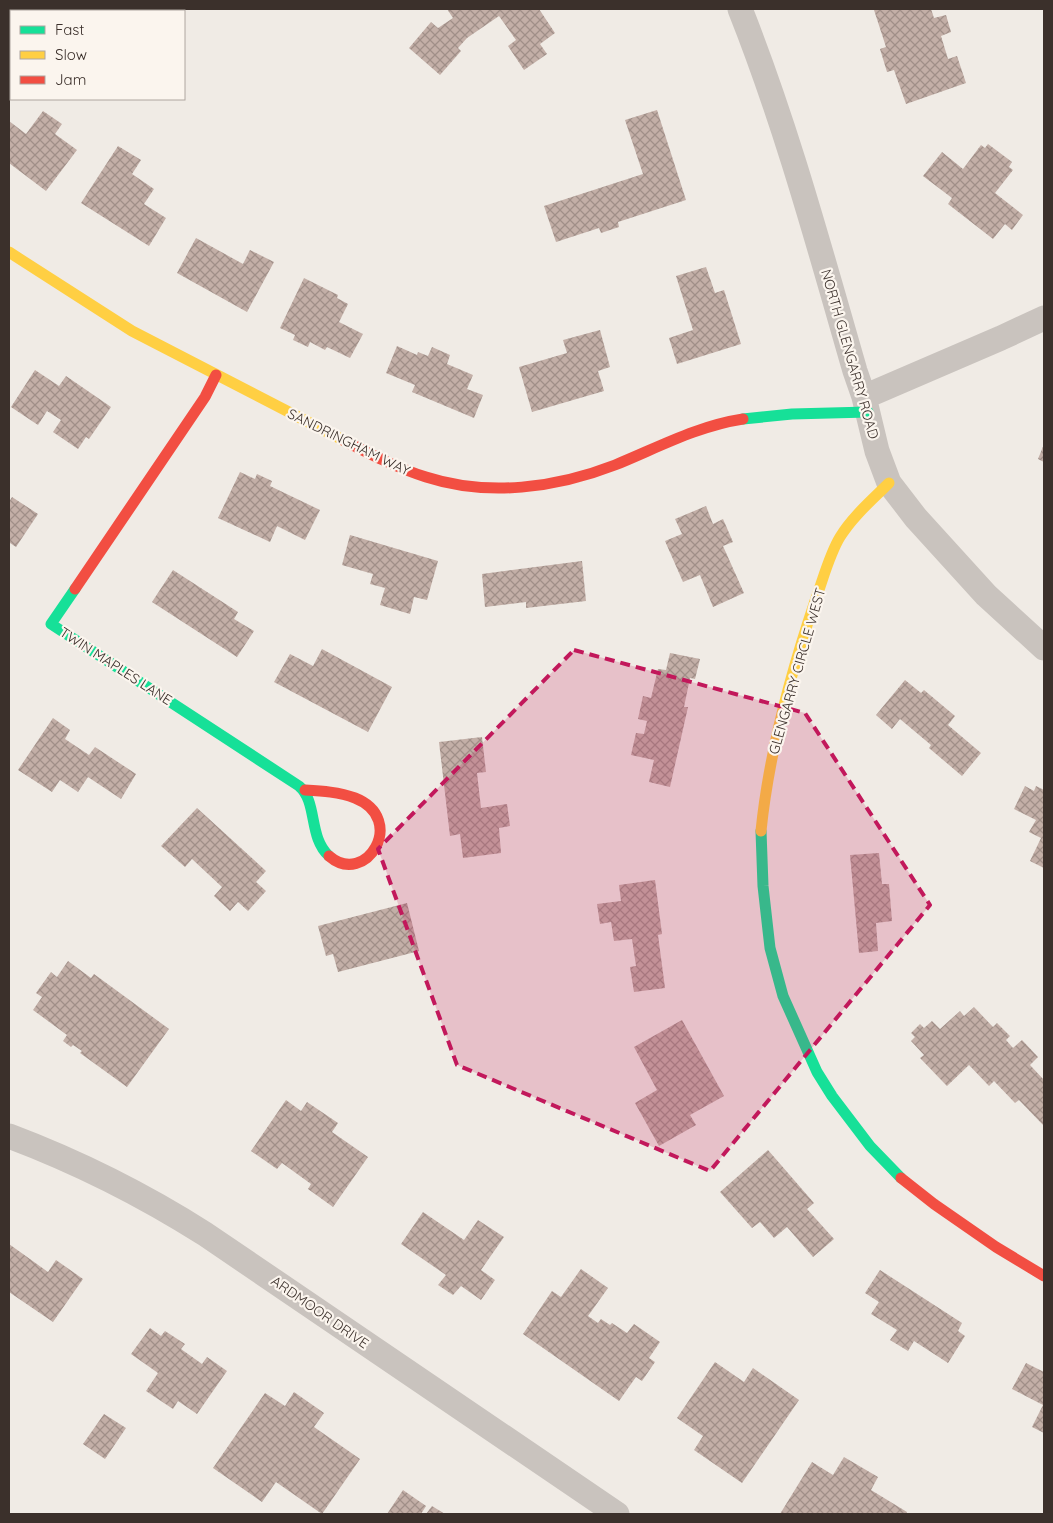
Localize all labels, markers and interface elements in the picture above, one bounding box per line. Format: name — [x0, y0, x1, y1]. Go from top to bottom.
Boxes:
legend — [10, 10, 185, 100]
text: Fast — [55, 20, 84, 39]
text: Slow — [55, 45, 87, 64]
text: Jam — [55, 70, 86, 89]
street label: NORTH GLENGARRY ROAD — [817, 267, 883, 441]
street label: SANDRINGHAM WAY — [285, 405, 413, 480]
street label: GLENGARRY CIRCLE WEST — [765, 586, 829, 756]
street label: TWIN MAPLES LANE — [56, 623, 176, 709]
street label: ARDMOOR DRIVE — [268, 1272, 372, 1352]

